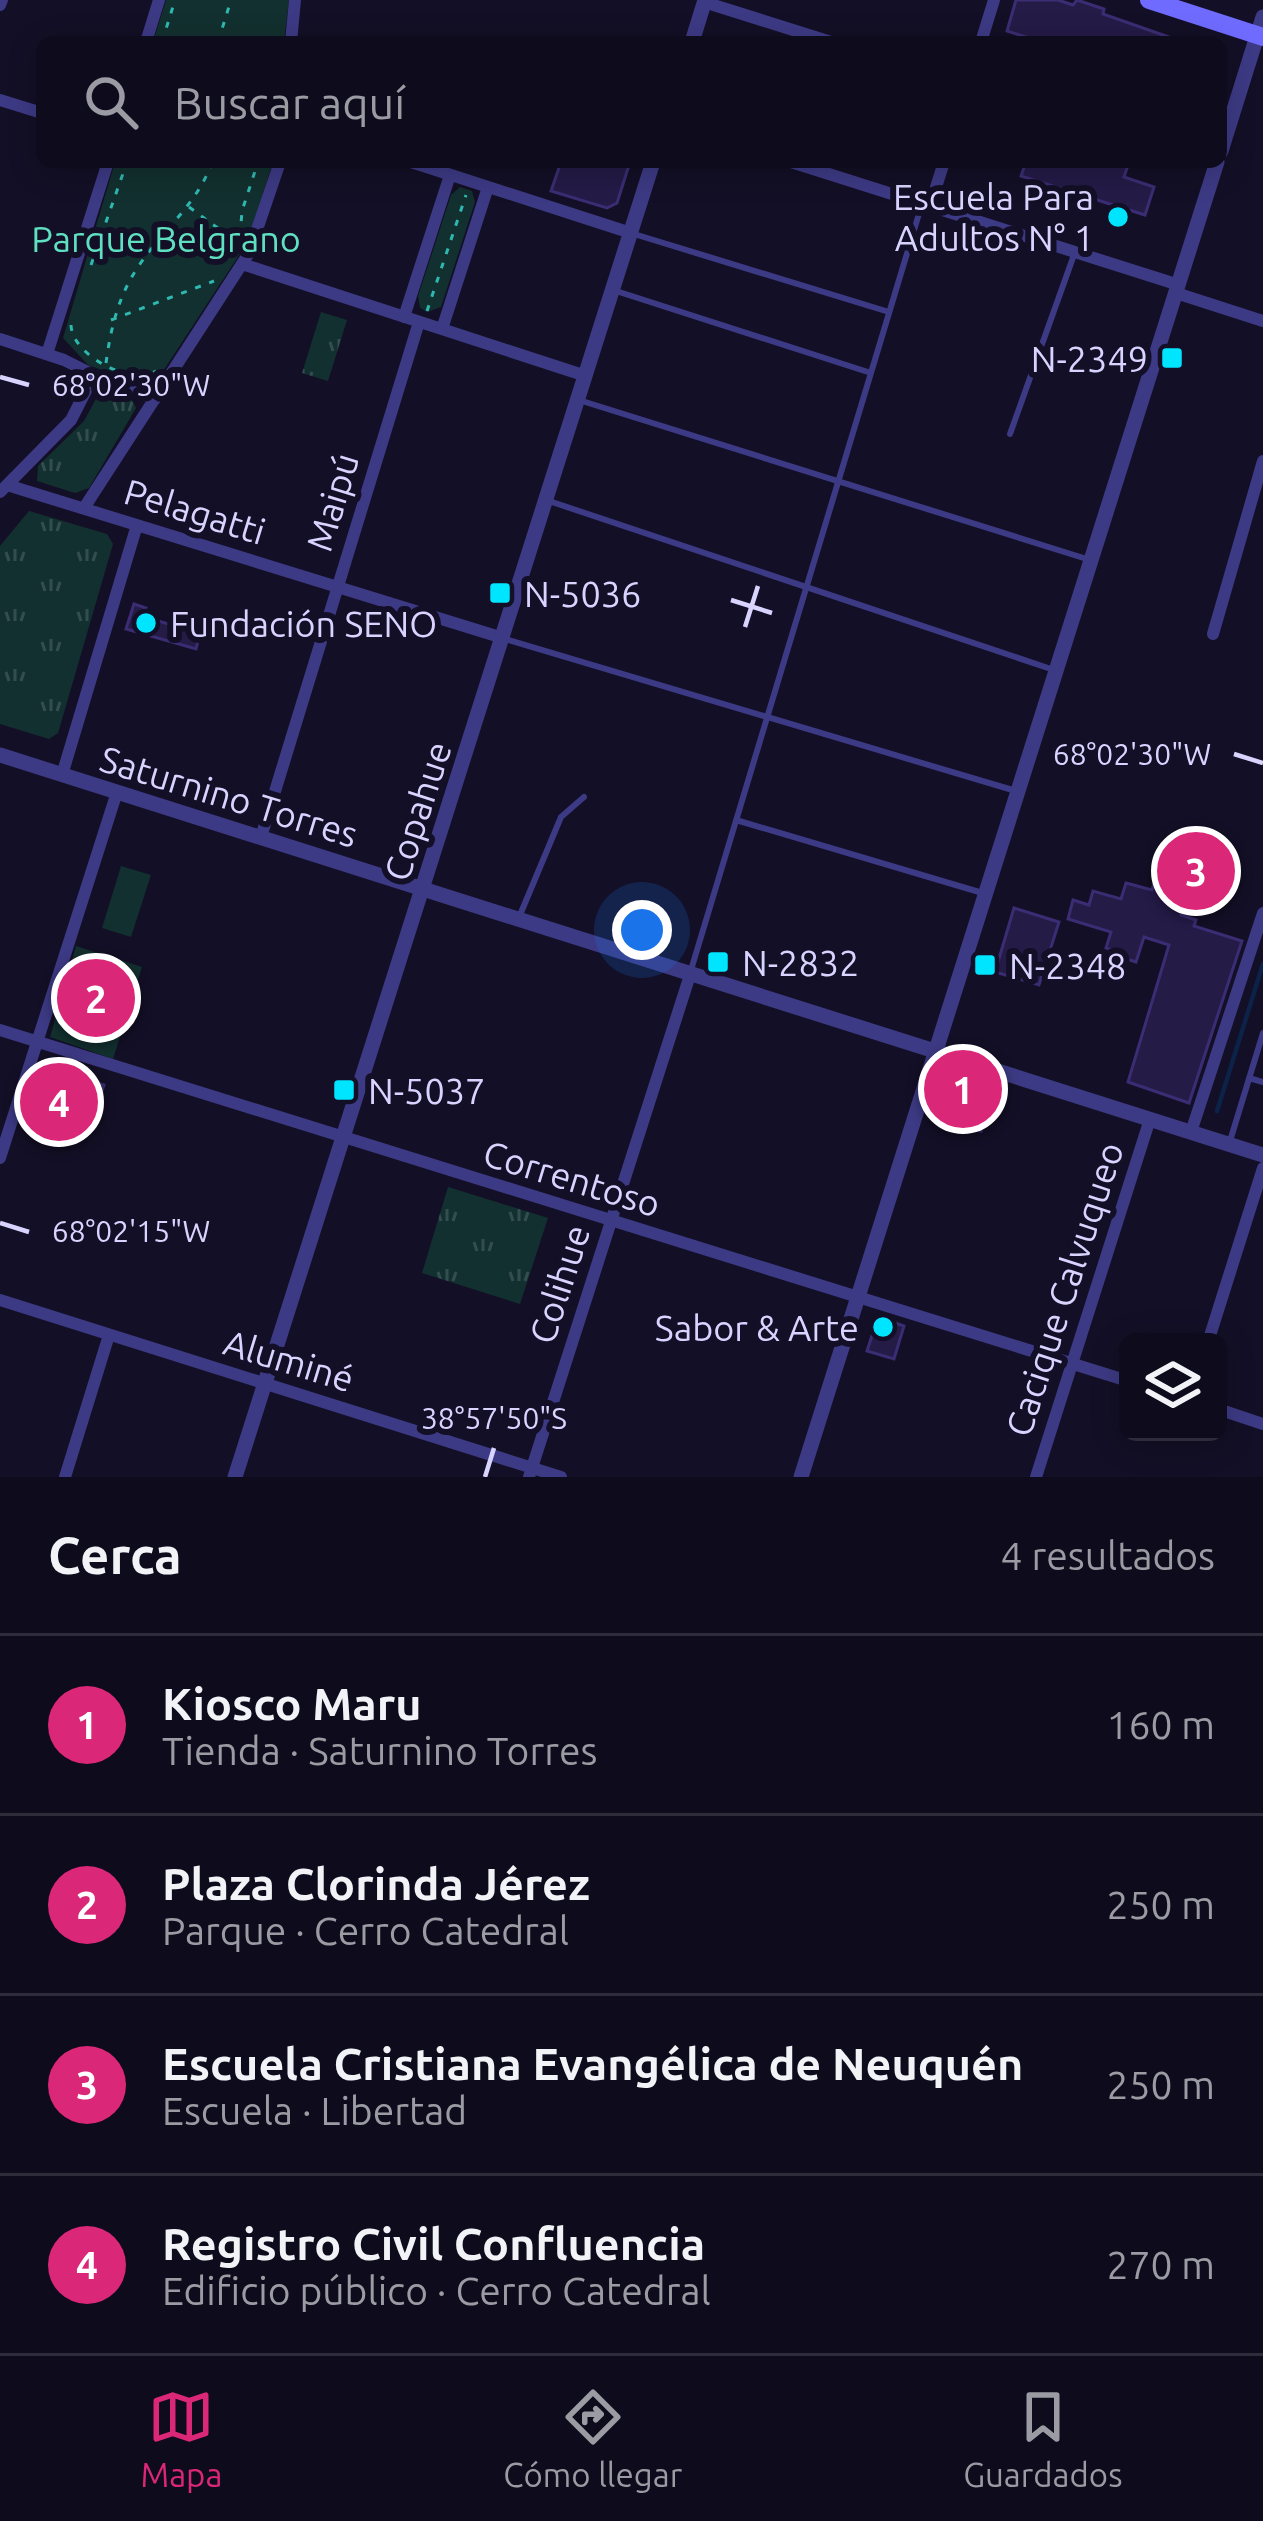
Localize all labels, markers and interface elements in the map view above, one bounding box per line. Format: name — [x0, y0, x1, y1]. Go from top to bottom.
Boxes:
search box — [36, 36, 1227, 168]
icon: search — [78, 69, 144, 135]
text: Buscar aquí — [174, 77, 405, 128]
place label: Escuela Para Adultos N° 1 — [893, 176, 1094, 258]
marker: Escuela Para Adultos N° 1 — [1105, 204, 1131, 230]
park label: Parque Belgrano — [31, 218, 301, 259]
place label: N-2349 — [1031, 338, 1148, 379]
marker: N-2349 — [1159, 345, 1185, 371]
text: 68°02'30"W — [52, 368, 210, 402]
street label: Maipú — [298, 448, 366, 556]
street label: Pelagatti — [120, 470, 270, 552]
place label: N-5036 — [524, 573, 641, 614]
marker: N-5036 — [487, 580, 513, 606]
place label: Fundación SENO — [170, 603, 437, 644]
marker: Fundación SENO — [133, 610, 159, 636]
street label: Copahue — [375, 736, 459, 886]
street label: Saturnino Torres — [95, 737, 363, 855]
text: 68°02'30"W — [1053, 737, 1211, 771]
pin: 3 — [1157, 826, 1235, 916]
your location — [612, 900, 672, 960]
place label: N-2832 — [742, 942, 859, 983]
place label: N-2348 — [1009, 945, 1126, 986]
marker: N-2832 — [705, 949, 731, 975]
marker: N-2348 — [972, 952, 998, 978]
pin: 2 — [57, 953, 135, 1043]
pin: 1 — [924, 1044, 1002, 1134]
pin: 4 — [20, 1057, 98, 1147]
place label: N-5037 — [368, 1070, 485, 1111]
marker: N-5037 — [331, 1077, 357, 1103]
street label: Correntoso — [479, 1132, 665, 1224]
street label: Cacique Calvuqueo — [997, 1137, 1131, 1441]
text: 68°02'15"W — [52, 1214, 210, 1248]
street label: Colihue — [521, 1220, 597, 1348]
place label: Sabor & Arte — [655, 1307, 859, 1348]
marker: Sabor & Arte — [870, 1314, 896, 1340]
street label: Aluminé — [219, 1321, 359, 1399]
map controls — [1119, 1333, 1227, 1441]
button: layers — [1119, 1333, 1227, 1441]
text: 38°57'50"S — [421, 1401, 567, 1435]
text: Cerca — [48, 1526, 182, 1584]
text: 4 resultados — [1001, 1534, 1215, 1577]
text: Kiosco Maru — [162, 1678, 422, 1729]
text: 1 — [76, 1703, 98, 1746]
text: 160 m — [1106, 1703, 1215, 1746]
text: Tienda · Saturnino Torres — [162, 1729, 597, 1772]
text: Plaza Clorinda Jérez — [162, 1858, 590, 1909]
text: 2 — [76, 1883, 98, 1926]
text: 250 m — [1106, 1883, 1215, 1926]
text: Parque · Cerro Catedral — [162, 1909, 569, 1952]
text: Escuela Cristiana Evangélica de Neuquén — [162, 2038, 1023, 2089]
text: 3 — [76, 2063, 98, 2106]
text: 250 m — [1106, 2063, 1215, 2106]
text: Escuela · Libertad — [162, 2089, 467, 2132]
text: Registro Civil Confluencia — [162, 2218, 705, 2269]
text: 4 — [76, 2243, 98, 2286]
text: 270 m — [1106, 2243, 1215, 2286]
text: Edificio público · Cerro Catedral — [162, 2269, 711, 2312]
tab: Mapa — [140, 2384, 222, 2493]
tab: Cómo llegar — [503, 2384, 682, 2493]
tab: Guardados — [963, 2384, 1122, 2493]

